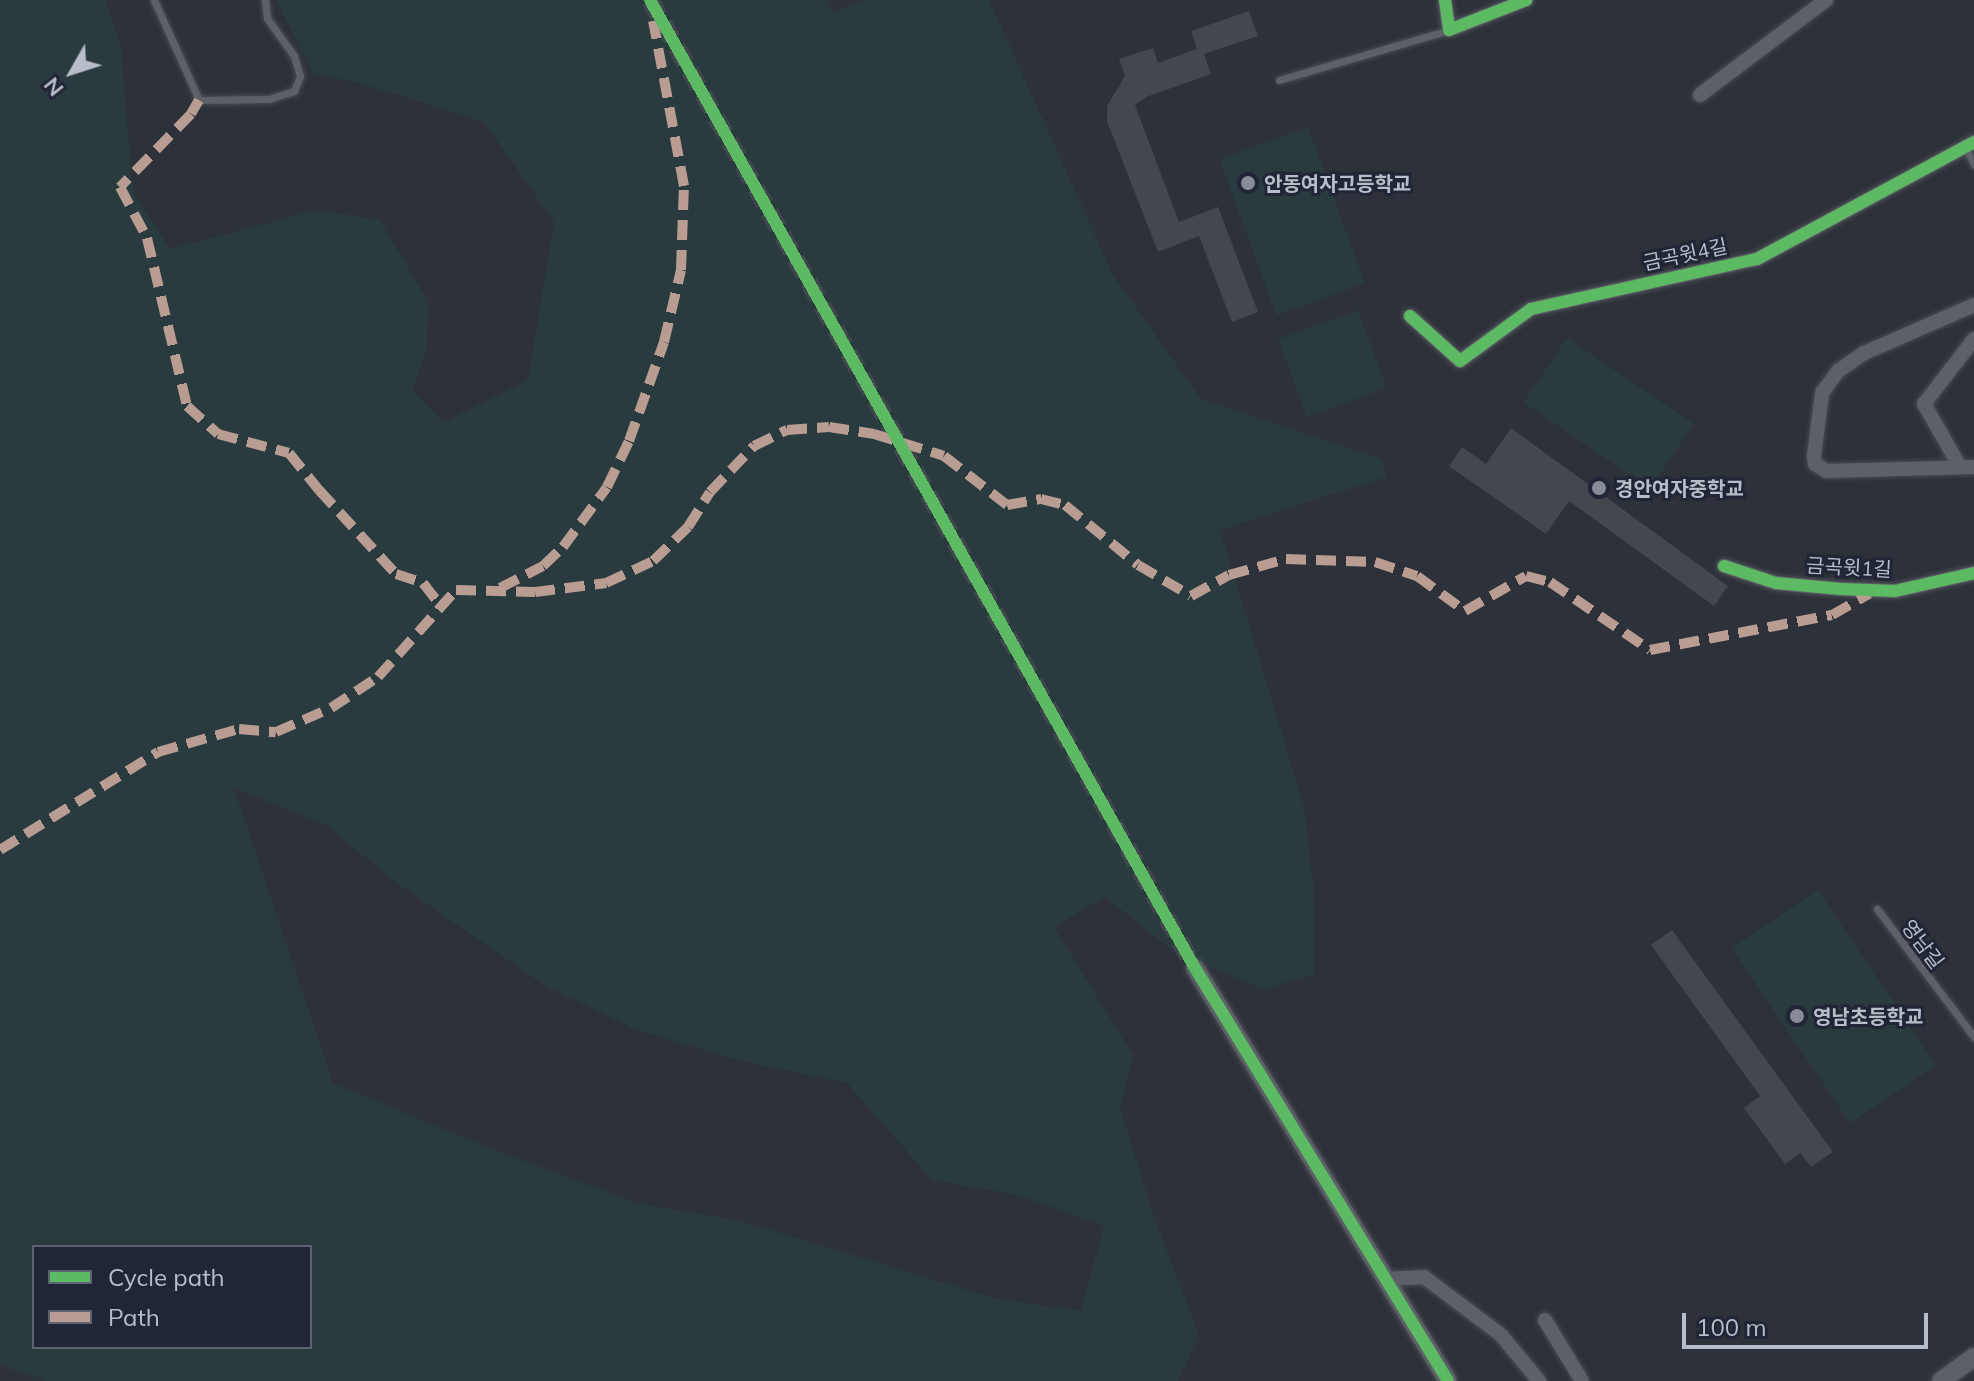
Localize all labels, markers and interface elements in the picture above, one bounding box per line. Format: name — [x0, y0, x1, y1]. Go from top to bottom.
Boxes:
north arrow — [32, 32, 112, 112]
text: N — [37, 72, 69, 102]
place label: 안동여자고등학교 — [1264, 171, 1411, 195]
marker: 안동여자고등학교 — [1239, 174, 1257, 192]
street label: 금곡윗4길 — [1641, 233, 1729, 275]
place label: 경안여자중학교 — [1615, 476, 1744, 500]
marker: 경안여자중학교 — [1590, 479, 1608, 497]
street label: 금곡윗1길 — [1806, 553, 1892, 581]
street label: 영남길 — [1897, 915, 1949, 973]
place label: 영남초등학교 — [1813, 1004, 1923, 1028]
marker: 영남초등학교 — [1788, 1007, 1806, 1025]
legend — [32, 1245, 312, 1349]
text: Cycle path — [108, 1262, 225, 1292]
scale bar — [1686, 1297, 1932, 1347]
text: Path — [108, 1302, 160, 1332]
text: 100 m — [1696, 1312, 1767, 1342]

